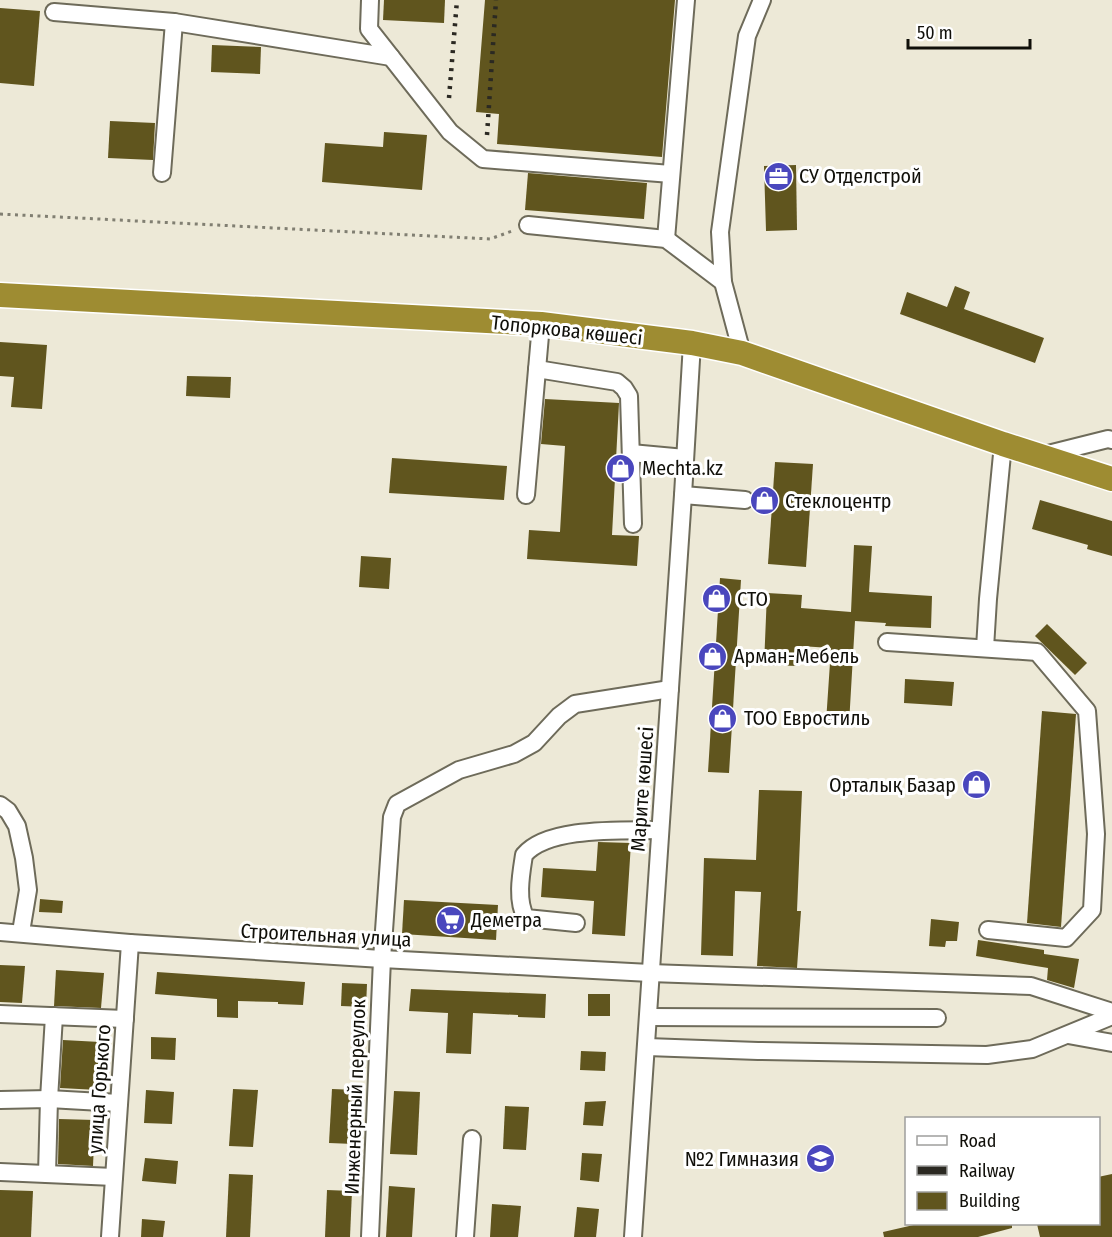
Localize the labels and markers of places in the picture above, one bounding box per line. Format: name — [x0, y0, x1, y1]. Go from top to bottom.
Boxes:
office icon: СУ Отделстрой — [762, 160, 794, 192]
place label: СУ Отделстрой — [799, 164, 922, 188]
shop icon: Mechta.kz — [605, 452, 637, 484]
place label: Mechta.kz — [642, 456, 723, 480]
shop icon: Стеклоцентр — [748, 485, 780, 517]
place label: Стеклоцентр — [785, 489, 892, 513]
shop icon: СТО — [700, 583, 732, 615]
place label: СТО — [737, 587, 768, 611]
shop icon: Арман-Мебель — [697, 640, 729, 672]
place label: Арман-Мебель — [734, 644, 859, 668]
shop icon: ТОО Евростиль — [707, 702, 739, 734]
place label: ТОО Евростиль — [744, 706, 870, 730]
shop icon: Орталық Базар — [961, 769, 993, 801]
place label: Орталық Базар — [829, 773, 956, 797]
supermarket icon: Деметра — [434, 904, 466, 936]
place label: Деметра — [470, 908, 542, 932]
school or university icon: №2 Гимназия — [804, 1143, 836, 1175]
place label: №2 Гимназия — [685, 1147, 799, 1171]

